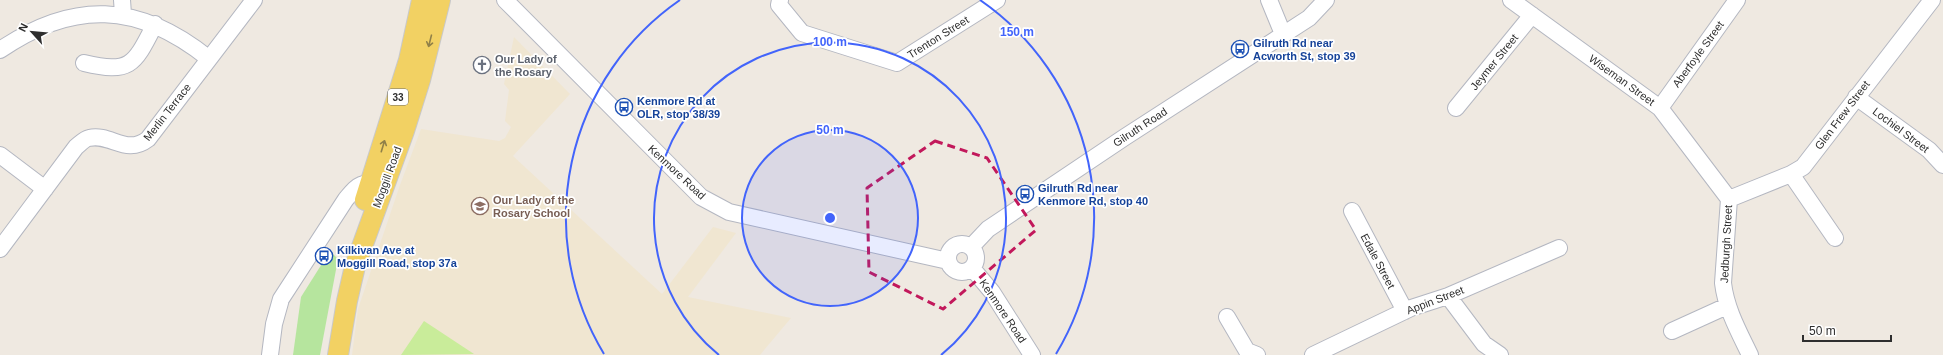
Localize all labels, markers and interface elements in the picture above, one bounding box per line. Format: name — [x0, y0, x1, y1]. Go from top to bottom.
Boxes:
north arrow — [12, 12, 52, 52]
street label: Trenton Street — [905, 13, 971, 61]
street label: Aberfoyle Street — [1670, 19, 1726, 89]
text: N — [16, 21, 30, 34]
text: 150 m — [1000, 25, 1034, 39]
street label: Jeymer Street — [1468, 32, 1520, 92]
one-way arrow — [425, 34, 433, 47]
text: 100 m — [813, 35, 847, 49]
place label: Gilruth Rd near Acworth St, stop 39 — [1253, 37, 1356, 62]
bus stop icon: Gilruth Rd near Acworth St, stop 39 — [1230, 39, 1250, 59]
street label: Wiseman Street — [1587, 52, 1657, 108]
place label: Our Lady of the Rosary — [495, 53, 557, 78]
church icon: Our Lady of the Rosary — [472, 55, 492, 75]
street label: Glen Frew Street — [1812, 78, 1872, 152]
street label: Merlin Terrace — [141, 81, 193, 143]
road number: 33 — [388, 89, 408, 105]
place label: Kenmore Rd at OLR, stop 38/39 — [637, 95, 720, 120]
bus stop icon: Kenmore Rd at OLR, stop 38/39 — [614, 97, 634, 117]
street label: Gilruth Road — [1111, 105, 1169, 149]
street label: Lochiel Street — [1871, 105, 1931, 155]
text: 50 m — [816, 123, 844, 137]
one-way arrow — [379, 141, 387, 153]
street label: Kenmore Road — [646, 142, 708, 202]
street label: Moggill Road — [370, 145, 404, 209]
place label: Gilruth Rd near Kenmore Rd, stop 40 — [1038, 182, 1148, 207]
bus stop icon: Gilruth Rd near Kenmore Rd, stop 40 — [1015, 184, 1035, 204]
place label: Our Lady of the Rosary School — [493, 194, 574, 219]
school or university icon: Our Lady of the Rosary School — [470, 196, 490, 216]
street label: Jedburgh Street — [1718, 205, 1734, 283]
centre of rings — [823, 211, 837, 225]
street label: Edale Street — [1358, 231, 1398, 291]
place label: Kilkivan Ave at Moggill Road, stop 37a — [337, 244, 458, 269]
bus stop icon: Kilkivan Ave at Moggill Road, stop 37a — [314, 246, 334, 266]
street label: Kenmore Road — [977, 277, 1029, 345]
street label: Appin Street — [1405, 284, 1465, 316]
scale bar — [1803, 317, 1891, 343]
text: 50 m — [1809, 324, 1836, 338]

